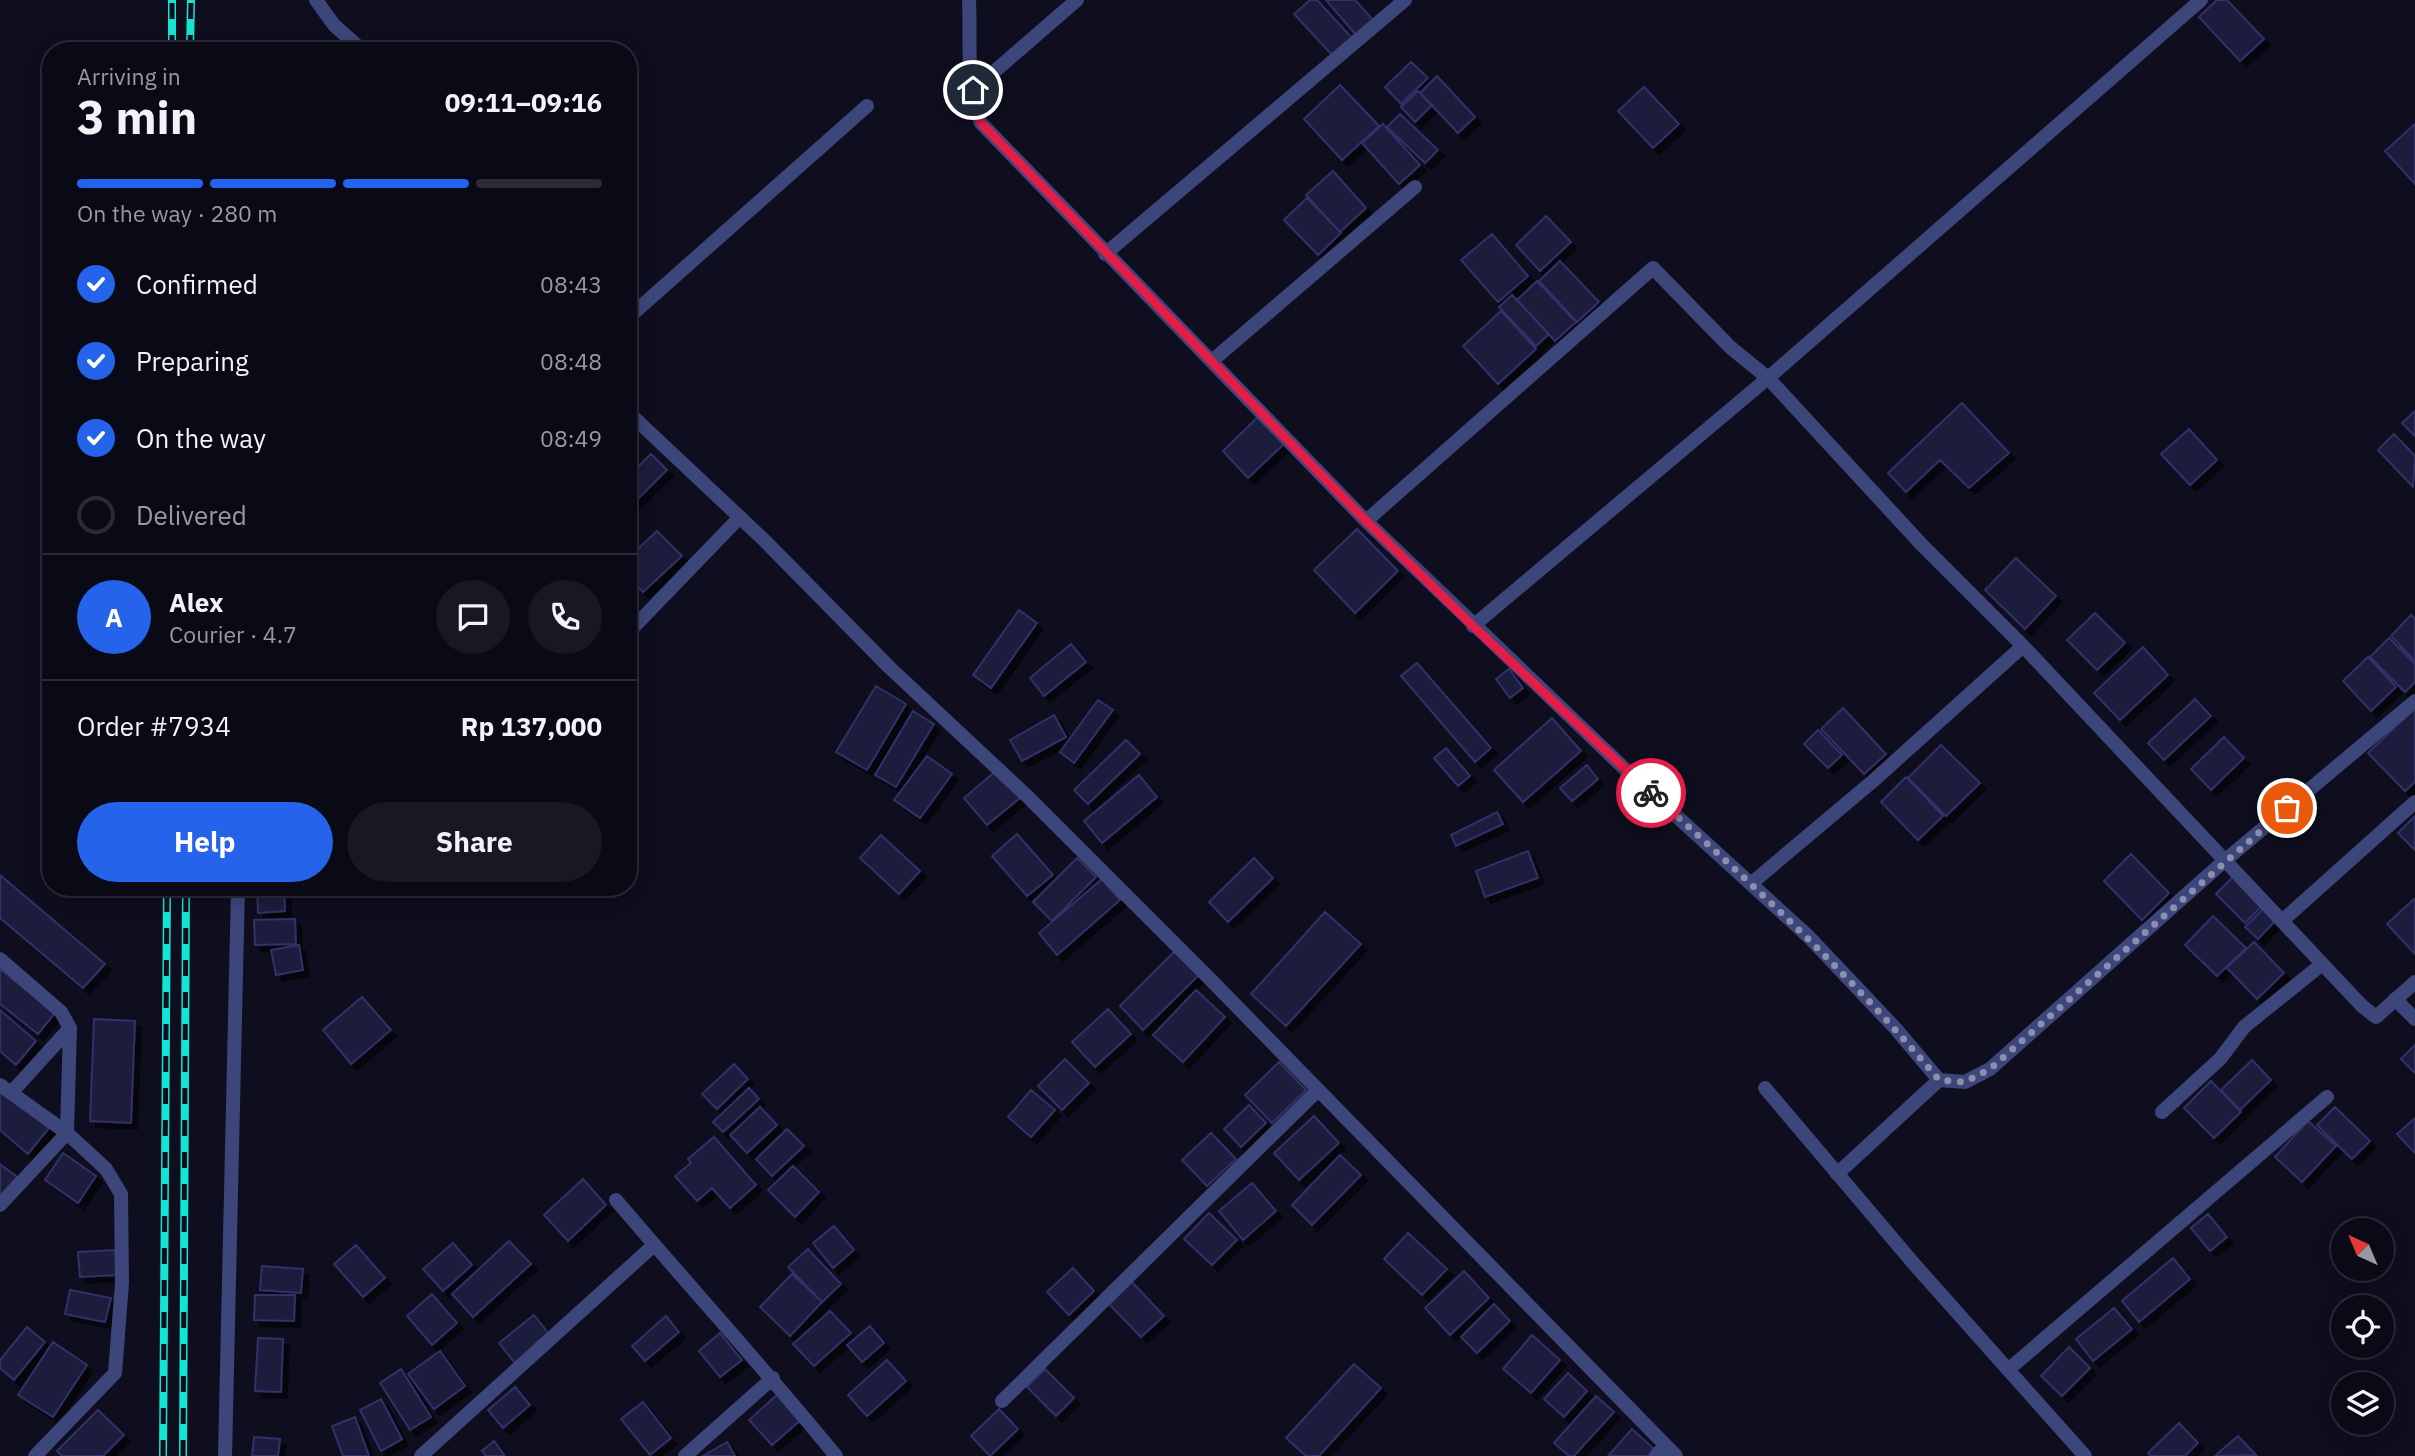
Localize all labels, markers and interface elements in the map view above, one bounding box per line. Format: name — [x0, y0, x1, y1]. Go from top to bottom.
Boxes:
pin — [943, 60, 1003, 120]
text: Arriving in — [77, 61, 181, 91]
icon: home — [954, 71, 992, 109]
text: 09:11–09:16 — [445, 85, 602, 119]
text: 3 min — [77, 87, 197, 147]
text: On the way · 280 m — [77, 198, 277, 228]
icon: check — [77, 265, 115, 303]
text: Confirmed — [136, 267, 258, 301]
text: 08:43 — [540, 269, 602, 299]
icon: check — [77, 342, 115, 380]
text: Preparing — [136, 344, 249, 378]
text: 08:48 — [540, 346, 602, 376]
icon: check — [77, 419, 115, 457]
text: On the way — [136, 421, 266, 455]
text: 08:49 — [540, 423, 602, 453]
text: Delivered — [136, 498, 247, 532]
button: chat — [436, 580, 510, 654]
button: phone — [528, 580, 602, 654]
text: Alex — [169, 585, 223, 619]
text: A — [105, 600, 123, 634]
text: Courier · 4.7 — [169, 619, 297, 649]
text: Order #7934 — [77, 709, 231, 743]
text: Rp 137,000 — [461, 709, 602, 743]
courier — [1616, 758, 1686, 828]
icon: bike — [1632, 774, 1670, 812]
pin — [2257, 778, 2317, 838]
icon: bag — [2268, 789, 2306, 827]
button: Help — [77, 802, 333, 882]
button: Share — [347, 802, 602, 882]
north arrow — [2331, 1218, 2394, 1281]
map controls — [2331, 1218, 2394, 1435]
button: locate — [2331, 1295, 2394, 1358]
button: layers — [2331, 1372, 2394, 1435]

